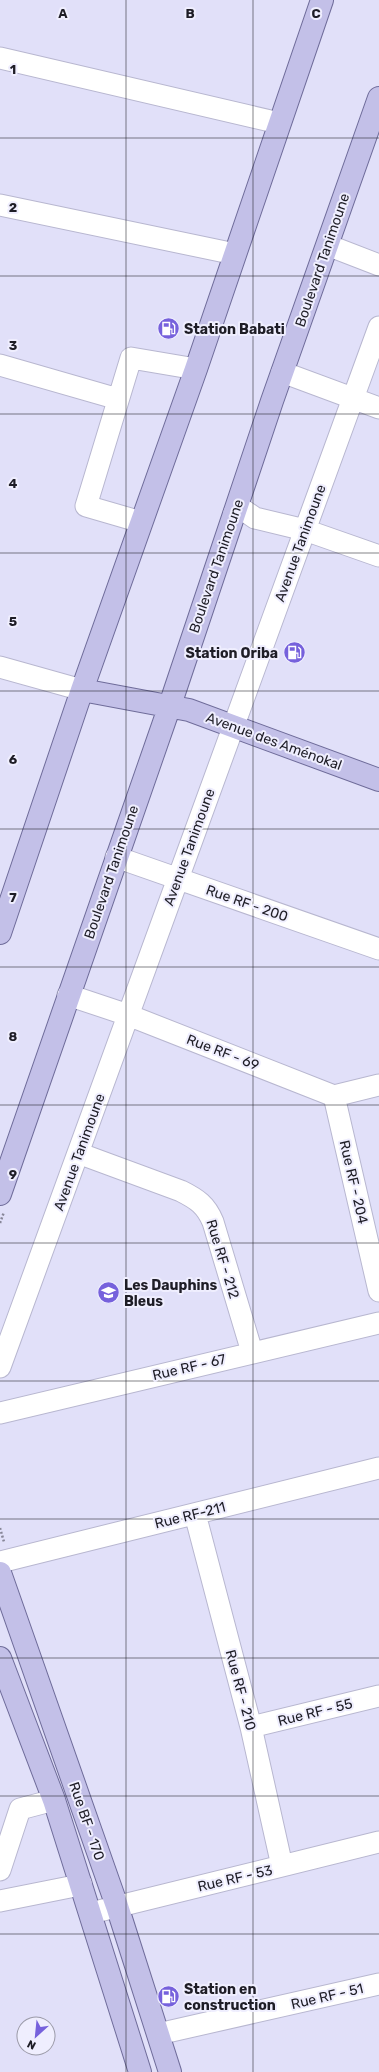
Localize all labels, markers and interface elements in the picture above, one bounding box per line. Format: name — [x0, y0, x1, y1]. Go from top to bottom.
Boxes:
text: A — [58, 6, 68, 21]
text: B — [185, 6, 195, 21]
text: C — [311, 6, 321, 21]
text: 1 — [10, 62, 16, 77]
street label: Boulevard Tanimoune — [292, 191, 353, 329]
text: 2 — [9, 200, 17, 215]
fuel station icon: Station Babati — [155, 316, 181, 342]
place label: Station Babati — [184, 321, 285, 338]
text: 3 — [9, 338, 18, 353]
text: 4 — [9, 476, 18, 491]
street label: Avenue Tanimoune — [271, 482, 330, 604]
street label: Boulevard Tanimoune — [186, 497, 247, 635]
text: 5 — [9, 614, 17, 629]
fuel station icon: Station Oriba — [281, 640, 307, 666]
place label: Station Oriba — [185, 645, 278, 662]
street label: Avenue des Aménokal — [204, 709, 344, 774]
text: 6 — [9, 752, 18, 767]
street label: Avenue Tanimoune — [160, 786, 219, 908]
street label: Boulevard Tanimoune — [81, 803, 142, 941]
street label: Rue RF - 200 — [204, 881, 290, 925]
text: 7 — [9, 890, 17, 905]
text: 8 — [9, 1029, 18, 1044]
street label: Rue RF - 69 — [184, 1031, 262, 1074]
street label: Avenue Tanimoune — [50, 1091, 109, 1213]
street label: Rue RF - 204 — [336, 1139, 371, 1226]
text: 9 — [9, 1167, 17, 1182]
street label: Rue RF - 212 — [202, 1217, 243, 1301]
place label: Les Dauphins Bleus — [124, 1277, 218, 1310]
school or university icon: Les Dauphins Bleus — [95, 1280, 121, 1306]
street label: Rue RF - 67 — [151, 1351, 227, 1384]
street label: Rue RF-211 — [153, 1498, 227, 1533]
street label: Rue RF - 210 — [222, 1648, 259, 1732]
street label: Rue RF - 55 — [276, 1695, 354, 1730]
street label: Rue BF - 170 — [65, 1780, 108, 1863]
street label: Rue RF - 53 — [196, 1862, 274, 1895]
street label: Rue RF - 51 — [289, 1980, 365, 2013]
place label: Station en construction — [184, 1981, 276, 2014]
fuel station icon: Station en construction — [156, 1984, 182, 2010]
north arrow — [16, 2016, 56, 2056]
text: N — [25, 2037, 38, 2052]

